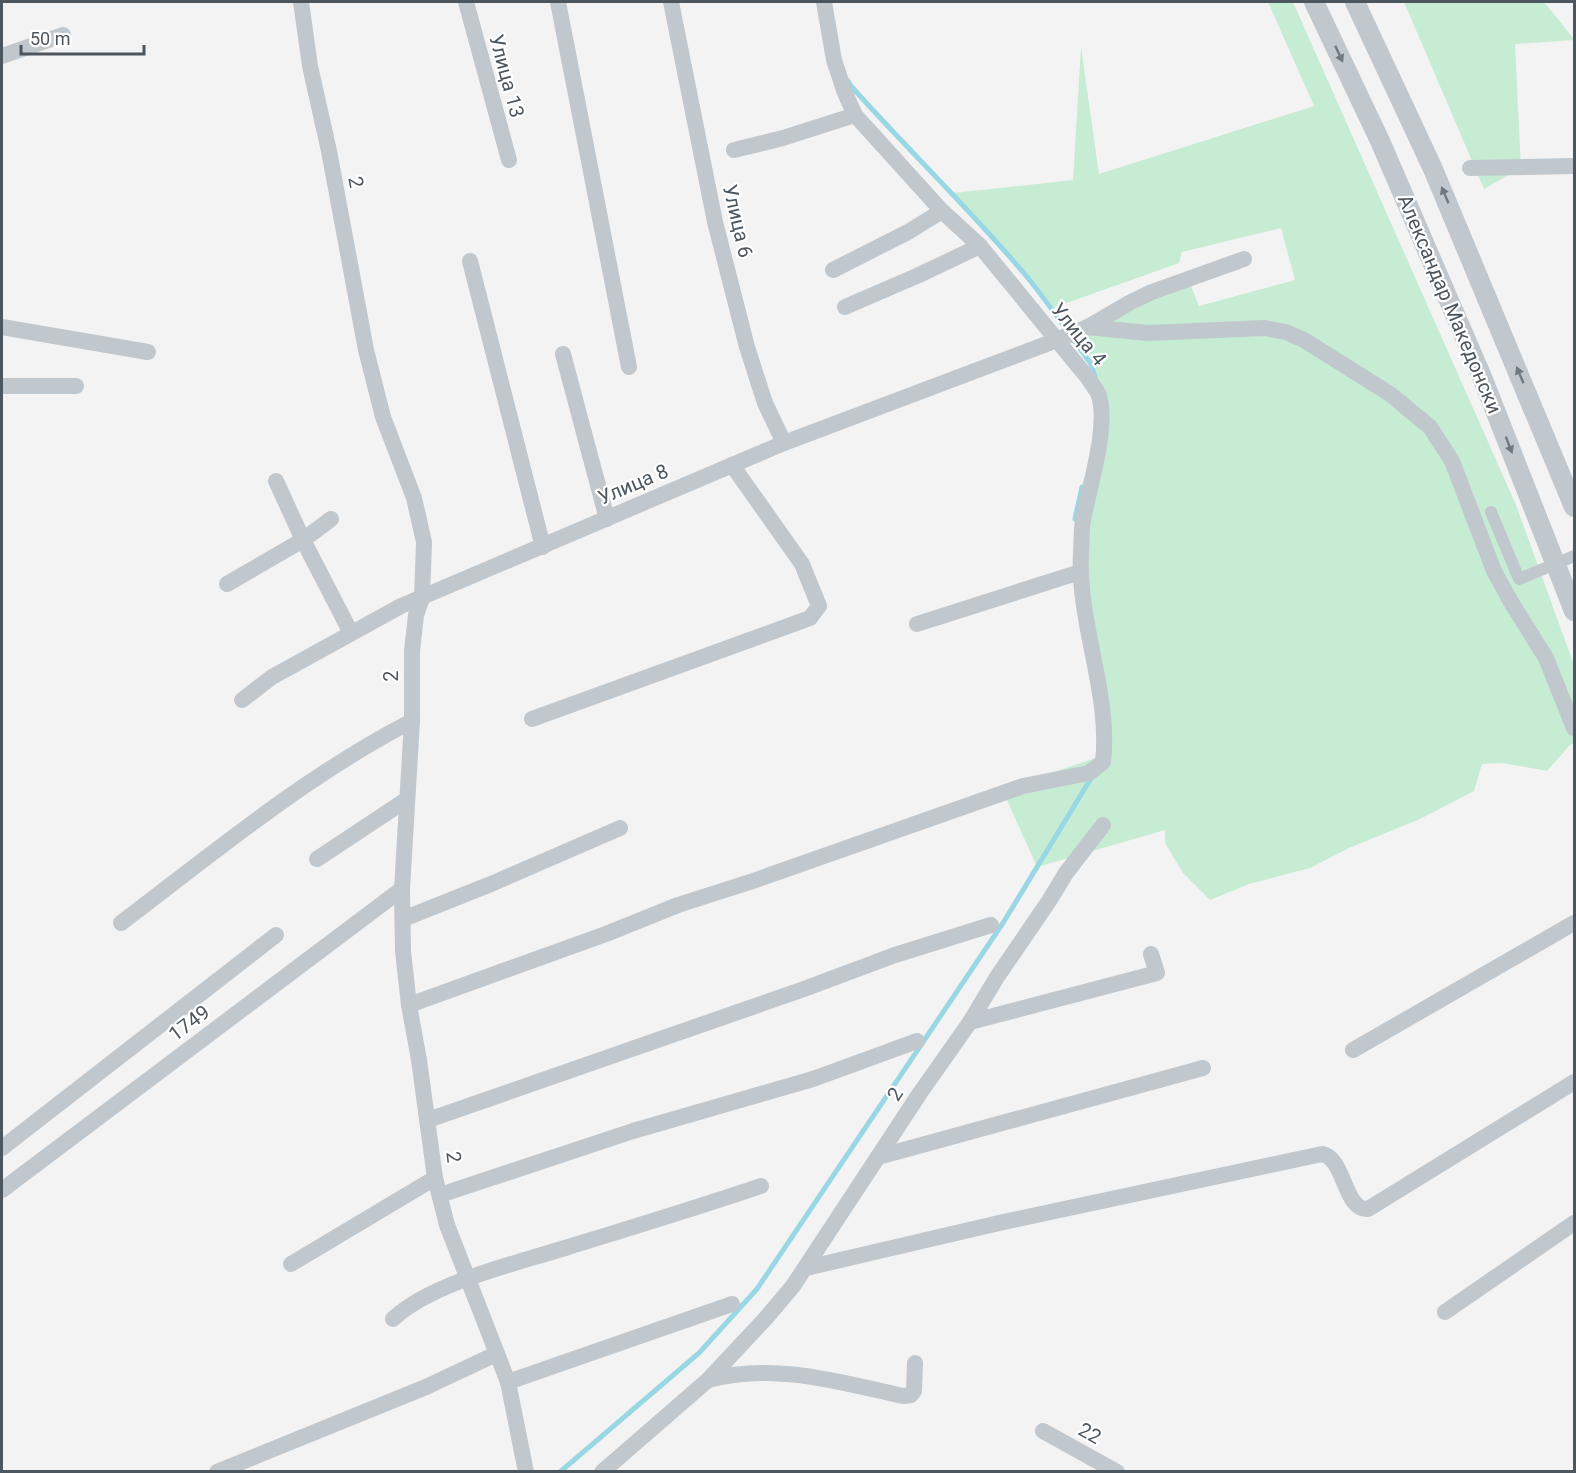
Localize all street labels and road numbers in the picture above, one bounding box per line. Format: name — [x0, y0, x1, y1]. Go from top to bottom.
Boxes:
street label: Улица 13 — [484, 32, 530, 120]
street label: 2 — [343, 174, 369, 190]
street label: Улица 6 — [718, 182, 758, 260]
street label: Александар Македонски — [1393, 191, 1507, 417]
street label: Улица 4 — [1046, 298, 1112, 370]
street label: Улица 8 — [594, 459, 672, 509]
street label: 2 — [379, 670, 403, 682]
street label: 1749 — [164, 1000, 214, 1046]
street label: 2 — [882, 1083, 908, 1105]
street label: 2 — [441, 1150, 467, 1164]
street label: 22 — [1074, 1417, 1106, 1449]

